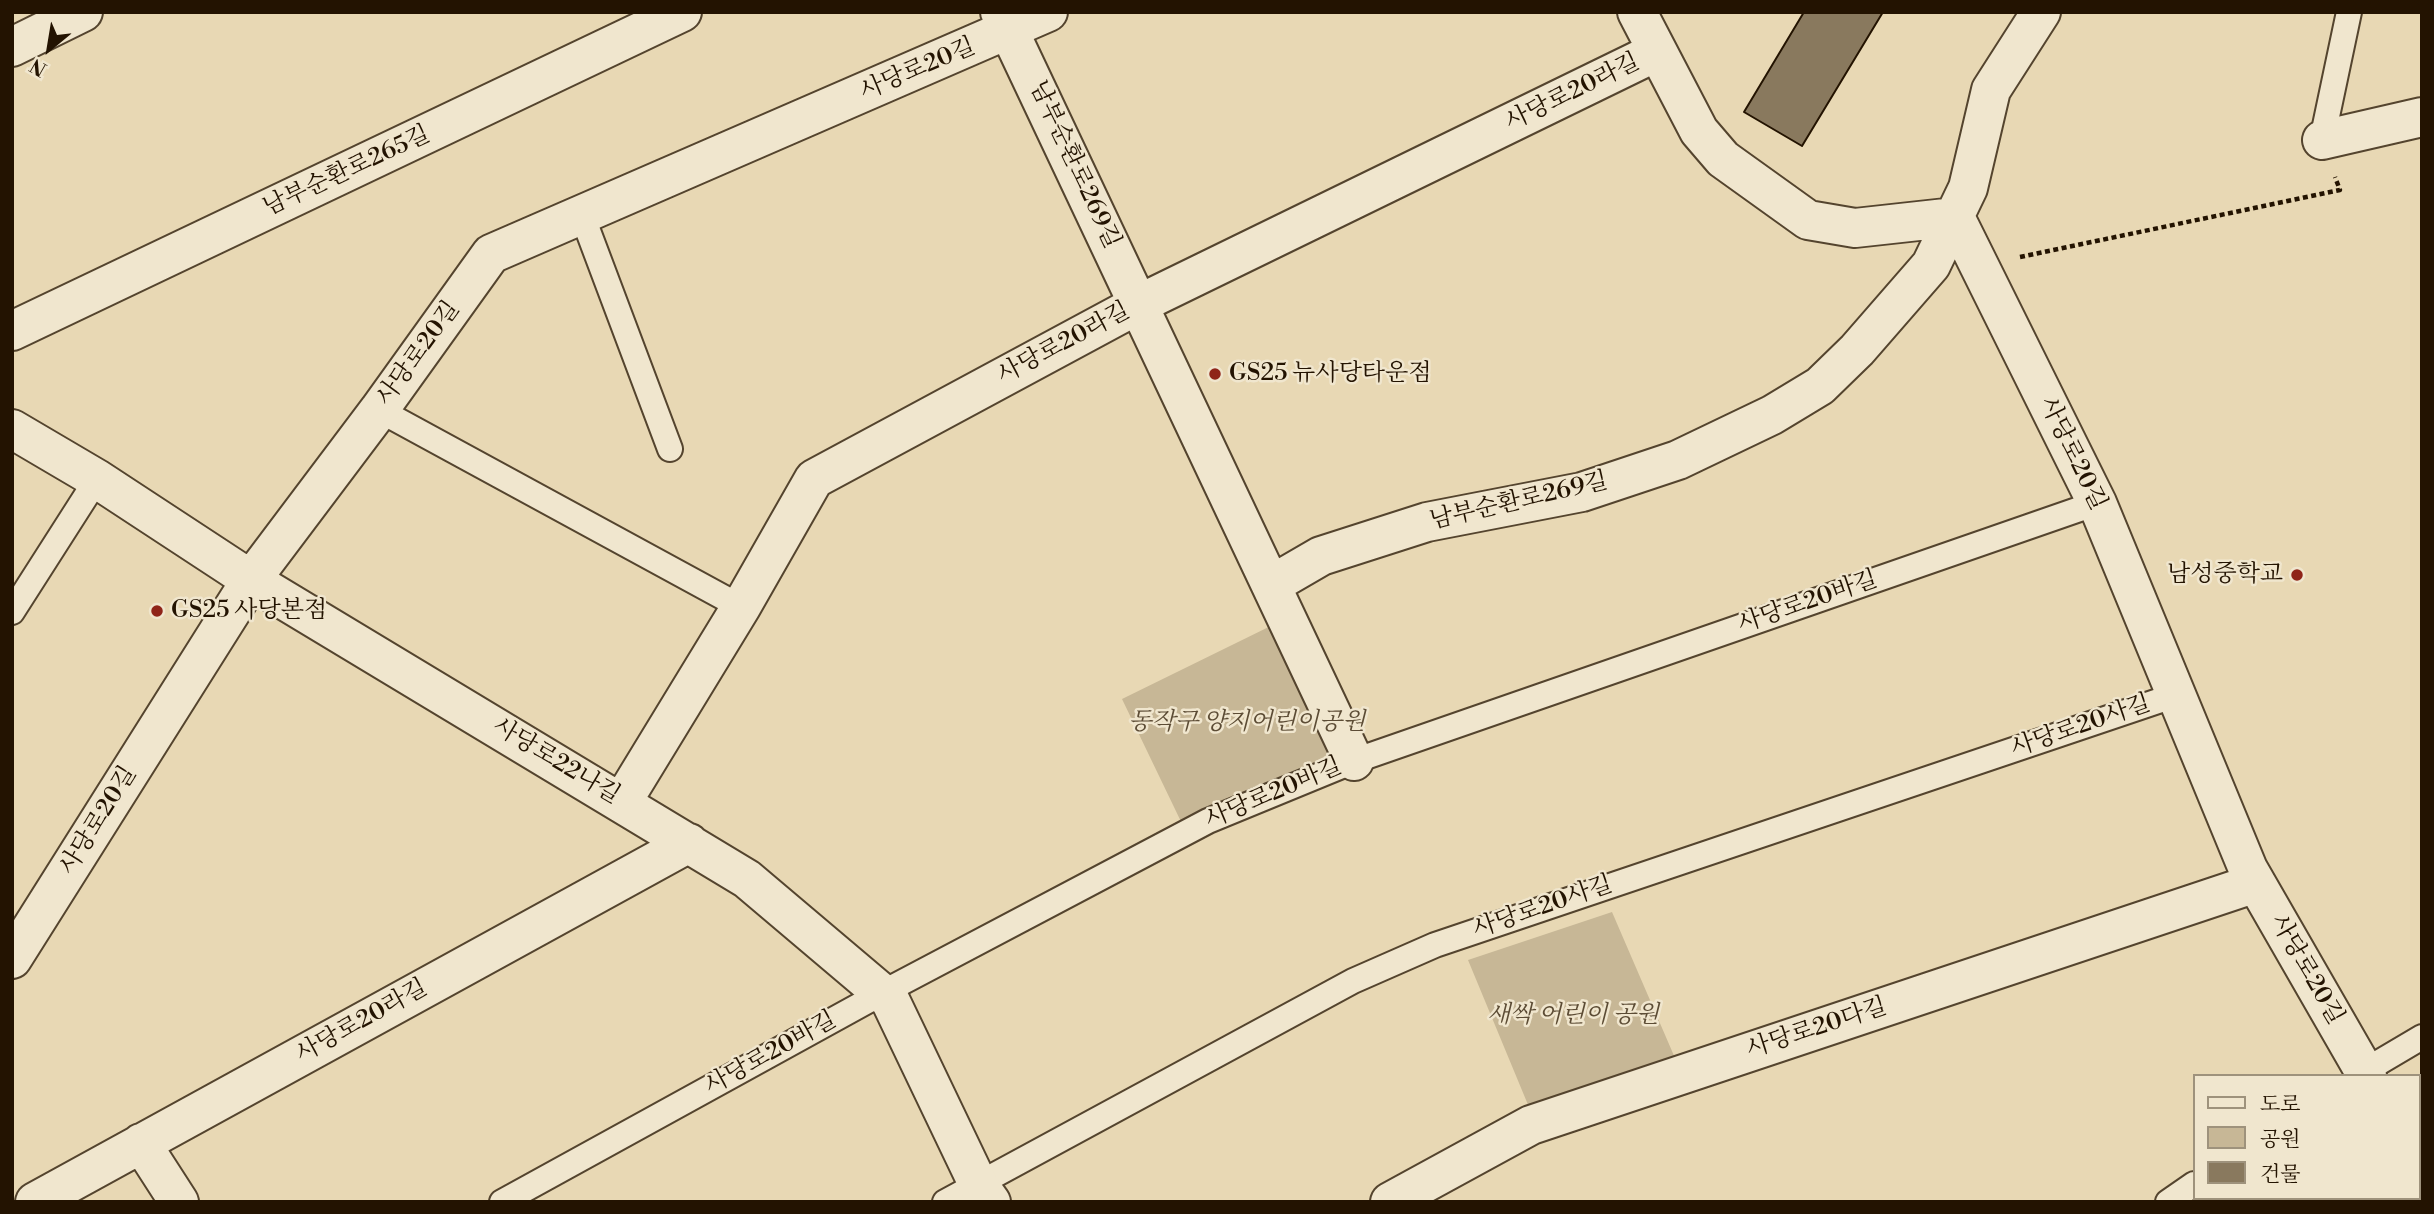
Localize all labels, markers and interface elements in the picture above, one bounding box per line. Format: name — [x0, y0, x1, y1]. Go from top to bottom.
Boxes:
north arrow — [14, 14, 84, 84]
street label: 사당로20길 — [856, 33, 980, 107]
street label: 사당로20라길 — [1501, 48, 1645, 138]
text: N — [26, 53, 51, 81]
street label: 남부순환로269길 — [1023, 76, 1125, 254]
street label: 남부순환로265길 — [259, 121, 435, 223]
street label: 사당로20길 — [371, 296, 467, 412]
street label: 사당로20라길 — [993, 297, 1135, 391]
place label: GS25 뉴사당타운점 — [1229, 360, 1431, 388]
marker: GS25 뉴사당타운점 — [1207, 366, 1223, 382]
street label: 사당로20길 — [2032, 393, 2112, 515]
street label: 남부순환로269길 — [1427, 468, 1611, 536]
place label: 남성중학교 — [2167, 561, 2283, 589]
street label: 사당로20바길 — [1735, 566, 1881, 640]
marker: 남성중학교 — [2289, 567, 2305, 583]
place label: GS25 사당본점 — [171, 597, 327, 625]
marker: GS25 사당본점 — [149, 603, 165, 619]
street label: 사당로20사길 — [2008, 690, 2154, 764]
park label: 동작구 양지어린이공원 — [1129, 709, 1365, 737]
street label: 사당로22나길 — [487, 713, 625, 811]
street label: 사당로20바길 — [1201, 752, 1347, 836]
street label: 사당로20길 — [54, 761, 144, 881]
street label: 사당로20사길 — [1470, 871, 1616, 945]
street label: 사당로20길 — [2263, 910, 2349, 1030]
street label: 사당로20라길 — [291, 974, 433, 1070]
street label: 사당로20다길 — [1743, 993, 1891, 1065]
park label: 새싹 어린이 공원 — [1487, 1002, 1659, 1030]
street label: 사당로20바길 — [700, 1006, 842, 1102]
legend — [2192, 1074, 2420, 1200]
text: 도로 — [2260, 1092, 2301, 1118]
text: 공원 — [2260, 1127, 2301, 1153]
text: 건물 — [2260, 1162, 2301, 1188]

